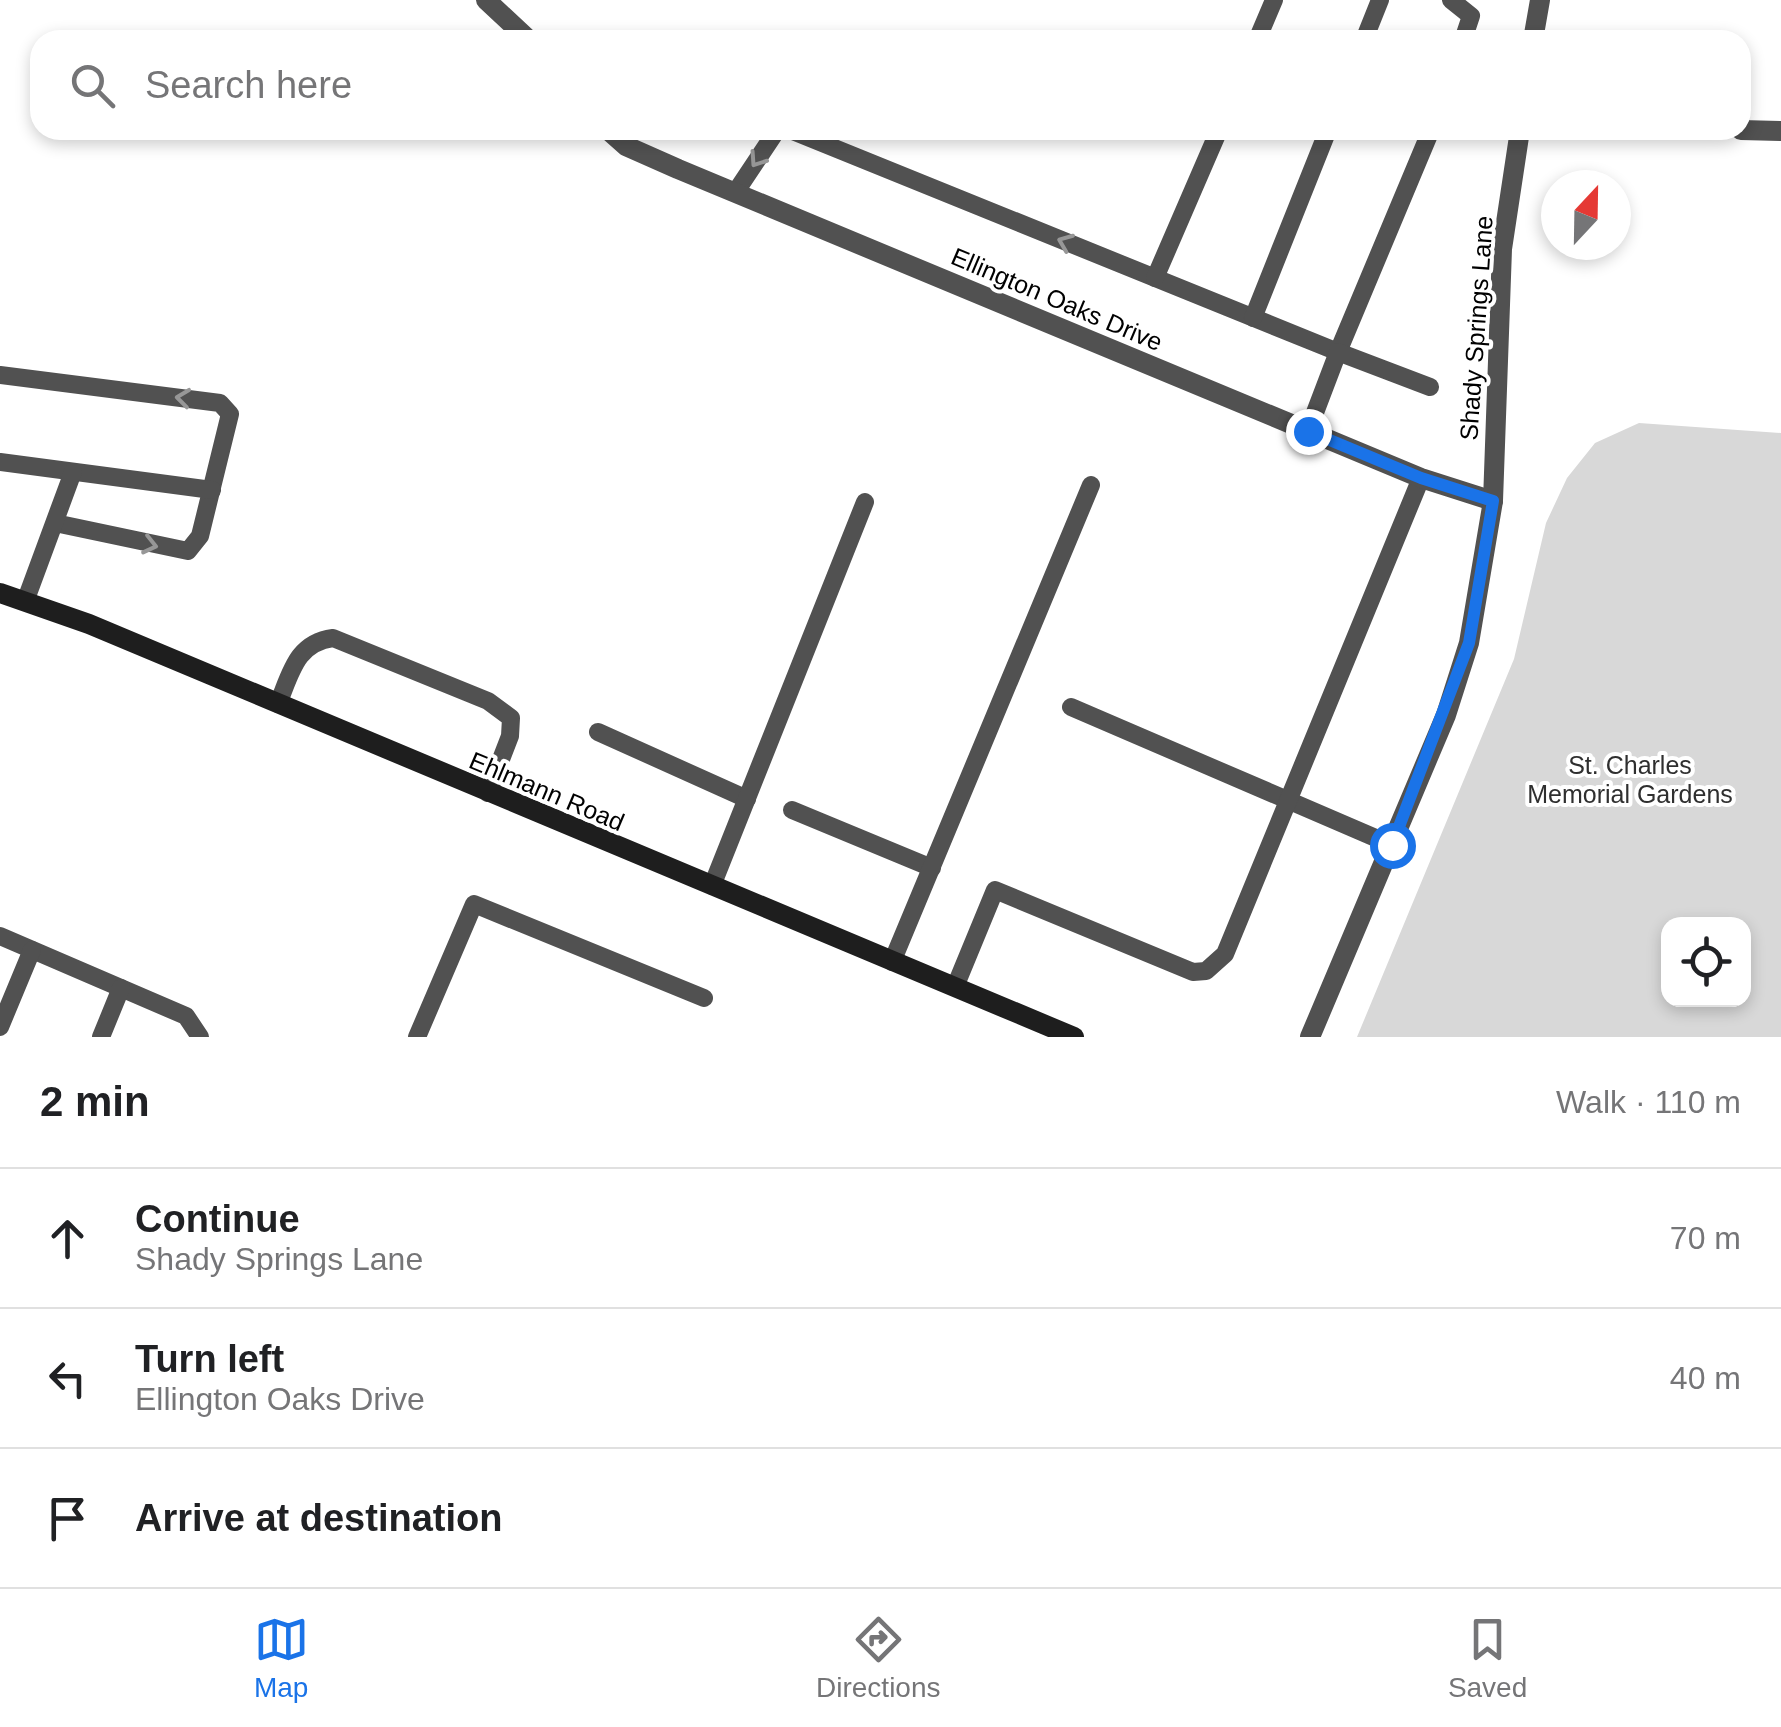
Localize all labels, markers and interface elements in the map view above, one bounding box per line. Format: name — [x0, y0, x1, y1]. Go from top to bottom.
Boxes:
search box — [30, 30, 1751, 140]
icon: search — [65, 58, 120, 113]
text: Search here — [145, 64, 352, 106]
one-way arrow — [751, 149, 769, 168]
north arrow — [1541, 170, 1631, 260]
street label: Shady Springs Lane — [1454, 215, 1498, 441]
one-way arrow — [1057, 233, 1075, 253]
street label: Ellington Oaks Drive — [947, 242, 1167, 356]
one-way arrow — [174, 388, 190, 409]
route end — [1286, 409, 1332, 455]
one-way arrow — [141, 533, 158, 554]
street label: Ehlmann Road — [465, 746, 629, 836]
park label: St. Charles Memorial Gardens — [1527, 751, 1733, 808]
route start — [1370, 823, 1416, 869]
map controls — [1661, 917, 1751, 1007]
button: locate — [1661, 917, 1751, 1007]
text: 2 min — [40, 1078, 150, 1125]
text: Walk · 110 m — [1556, 1084, 1741, 1120]
text: Continue — [135, 1198, 300, 1240]
icon: ahead — [40, 1211, 95, 1266]
text: 70 m — [1670, 1220, 1741, 1256]
text: Shady Springs Lane — [135, 1241, 423, 1277]
text: Turn left — [135, 1338, 284, 1380]
icon: left — [40, 1351, 95, 1406]
text: 40 m — [1670, 1360, 1741, 1396]
text: Ellington Oaks Drive — [135, 1381, 425, 1417]
icon: arrive — [40, 1491, 95, 1546]
text: Arrive at destination — [135, 1497, 502, 1539]
tab: Map — [254, 1612, 309, 1704]
tab: Directions — [816, 1612, 941, 1704]
tab: Saved — [1448, 1612, 1527, 1704]

